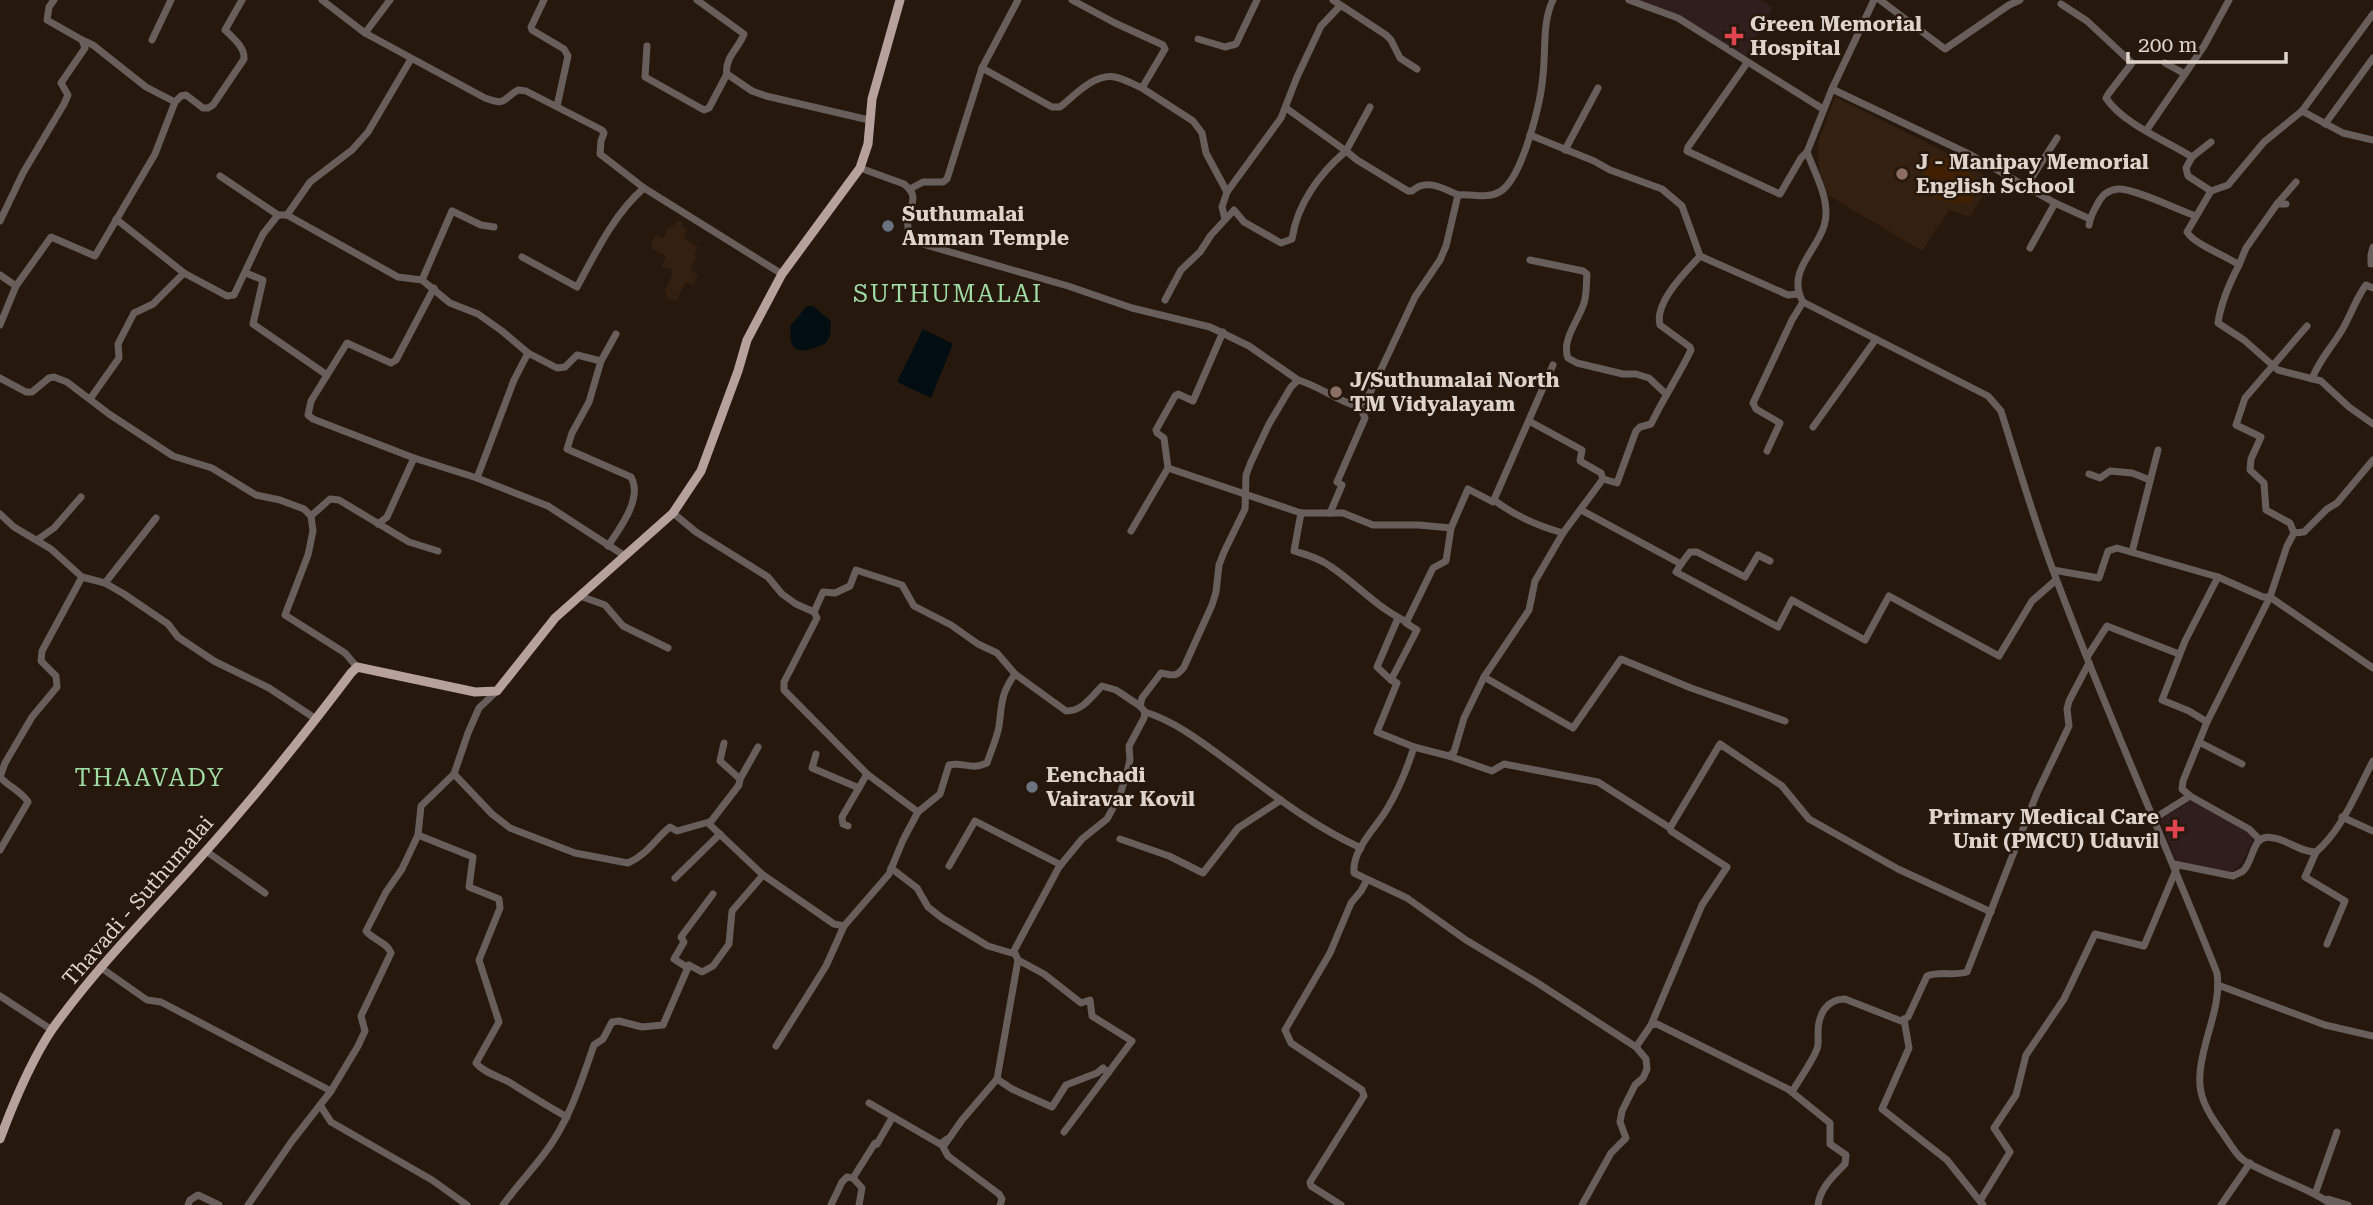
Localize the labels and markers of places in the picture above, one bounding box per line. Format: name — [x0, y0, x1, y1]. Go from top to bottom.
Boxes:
place label: Green Memorial Hospital — [1750, 12, 1922, 60]
marker: Green Memorial Hospital — [1724, 26, 1744, 46]
place label: J - Manipay Memorial English School — [1916, 150, 2149, 198]
marker: J - Manipay Memorial English School — [1894, 166, 1910, 182]
place label: Suthumalai Amman Temple — [902, 202, 1069, 250]
marker: Suthumalai Amman Temple — [880, 218, 896, 234]
place label: J/Suthumalai North TM Vidyalayam — [1350, 368, 1560, 416]
marker: J/Suthumalai North TM Vidyalayam — [1328, 384, 1344, 400]
place label: Eenchadi Vairavar Kovil — [1046, 763, 1195, 811]
marker: Eenchadi Vairavar Kovil — [1024, 779, 1040, 795]
place label: Primary Medical Care Unit (PMCU) Uduvil — [1928, 805, 2159, 853]
marker: Primary Medical Care Unit (PMCU) Uduvil — [2165, 819, 2185, 839]

